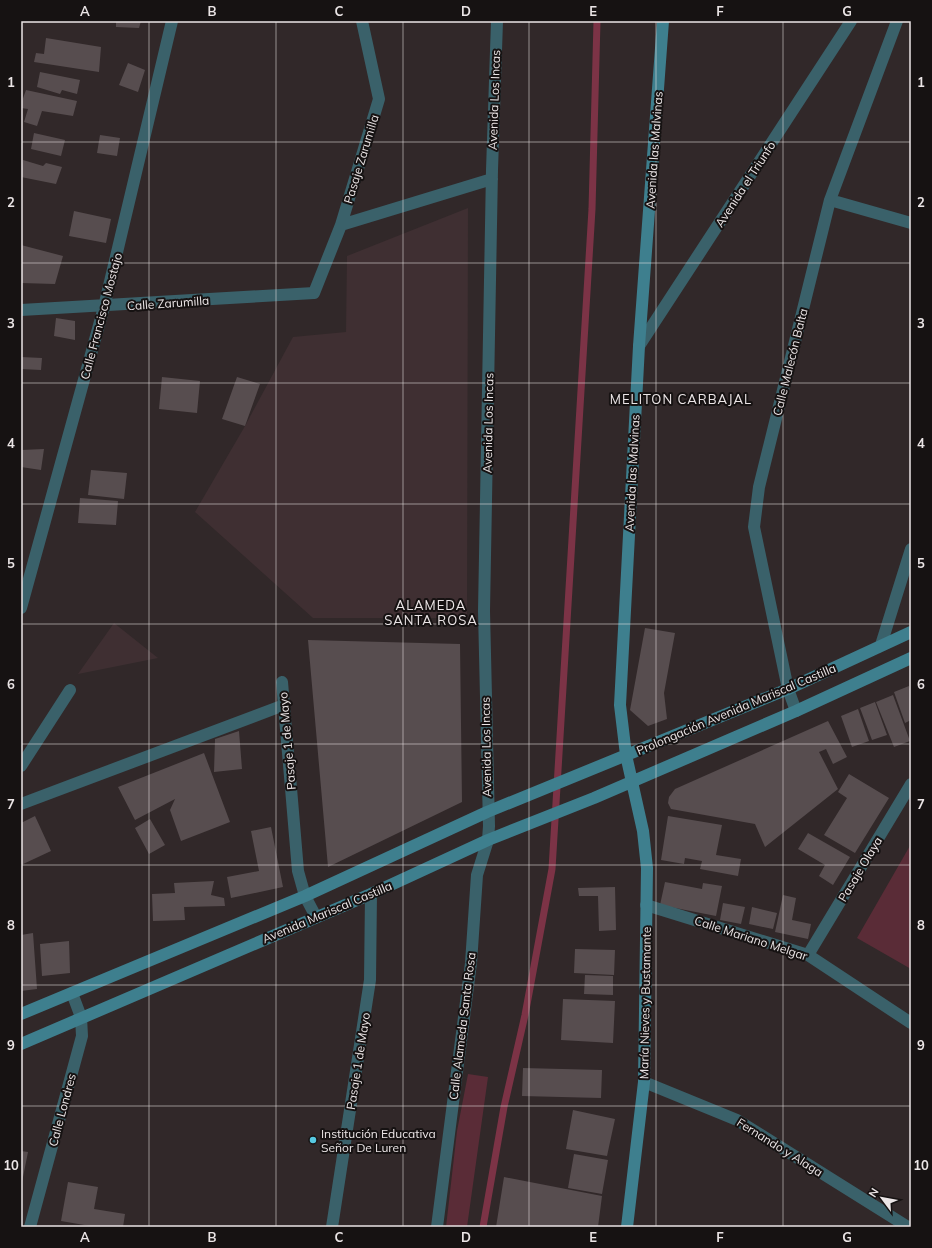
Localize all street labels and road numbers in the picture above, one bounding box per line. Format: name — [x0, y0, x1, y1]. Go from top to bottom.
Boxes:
street label: Avenida Los Incas — [485, 50, 503, 150]
street label: Avenida las Malvinas — [642, 91, 666, 209]
street label: Pasaje Zarumilla — [340, 113, 382, 205]
street label: Avenida el Triunfo — [712, 138, 778, 230]
street label: Calle Francisco Mostajo — [77, 251, 125, 381]
street label: Calle Zarumilla — [126, 293, 210, 313]
street label: Calle Malecón Balta — [769, 307, 811, 417]
street label: Avenida Los Incas — [480, 373, 496, 473]
street label: Avenida las Malvinas — [621, 414, 643, 532]
street label: Prolongación Avenida Mariscal Castilla — [634, 660, 838, 758]
street label: Pasaje 1 de Mayo — [275, 691, 299, 791]
street label: Avenida Los Incas — [478, 697, 494, 797]
street label: Pasaje Olaya — [835, 834, 885, 904]
street label: Avenida Mariscal Castilla — [260, 878, 394, 946]
street label: Calle Mariano Melgar — [693, 913, 810, 964]
street label: María Nieves y Bustamante — [636, 927, 654, 1079]
street label: Calle Alameda Santa Rosa — [446, 951, 478, 1101]
street label: Pasaje 1 de Mayo — [343, 1011, 373, 1111]
street label: Calle Londres — [45, 1072, 79, 1148]
street label: Fernando y Alaga — [734, 1114, 826, 1180]

